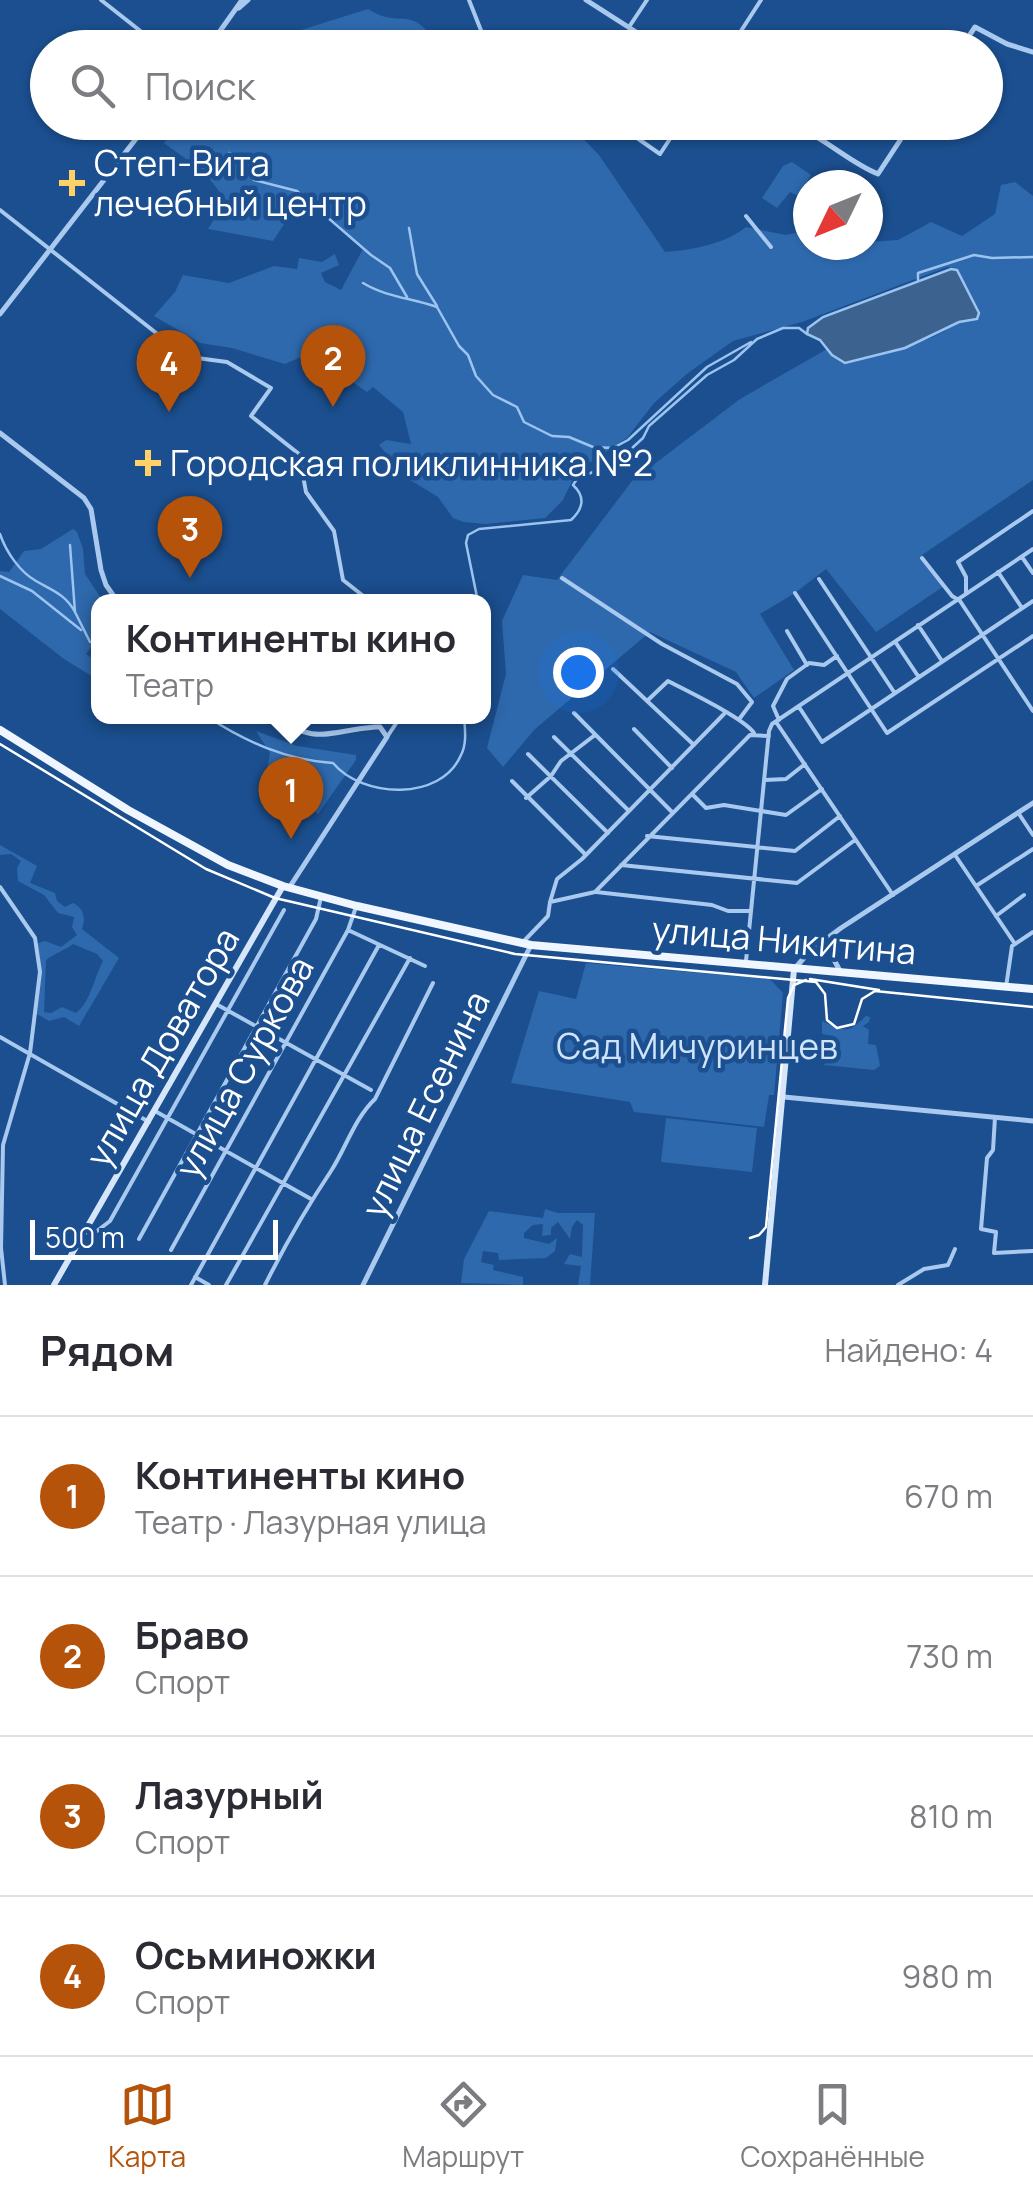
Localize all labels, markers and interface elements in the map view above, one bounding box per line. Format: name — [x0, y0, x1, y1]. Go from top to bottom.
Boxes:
search box — [30, 30, 1003, 140]
icon: search — [65, 58, 120, 113]
text: Поиск — [145, 59, 255, 111]
place label: Степ-Вита лечебный центр — [94, 139, 367, 227]
marker: Степ-Вита лечебный центр — [59, 170, 85, 196]
north arrow — [793, 170, 883, 260]
pin: 2 — [300, 324, 366, 407]
pin: 4 — [136, 330, 202, 412]
place label: Городская поликлинника №2 — [170, 439, 653, 487]
marker: Городская поликлинника №2 — [135, 450, 161, 476]
pin: 3 — [158, 496, 222, 578]
popup — [91, 594, 491, 724]
text: Континенты кино — [126, 611, 456, 663]
your location — [553, 647, 604, 698]
text: Театр — [126, 663, 214, 707]
pin: 1 — [258, 756, 324, 839]
street label: улица Никитина — [650, 905, 918, 975]
street label: улица Доватора — [74, 919, 250, 1175]
street label: улица Суркова — [163, 948, 325, 1186]
street label: улица Есенина — [349, 983, 501, 1225]
park label: Сад Мичуринцев — [556, 1022, 838, 1070]
scale bar — [30, 1215, 278, 1260]
text: 500 m — [45, 1218, 125, 1256]
text: Рядом — [40, 1321, 174, 1379]
text: Найдено: 4 — [825, 1328, 993, 1372]
text: Континенты кино — [135, 1448, 465, 1500]
text: 1 — [65, 1474, 80, 1518]
text: 670 m — [904, 1474, 993, 1518]
text: Театр · Лазурная улица — [135, 1500, 487, 1544]
text: Браво — [135, 1608, 249, 1660]
text: 2 — [63, 1634, 82, 1678]
text: 730 m — [906, 1634, 993, 1678]
text: Спорт — [135, 1660, 230, 1704]
text: Лазурный — [135, 1768, 324, 1820]
text: 3 — [63, 1794, 82, 1838]
text: 810 m — [909, 1794, 993, 1838]
text: Спорт — [135, 1820, 230, 1864]
text: Осьминожки — [135, 1928, 377, 1980]
text: 4 — [63, 1954, 82, 1998]
text: 980 m — [902, 1954, 993, 1998]
text: Спорт — [135, 1980, 230, 2024]
tab: Карта — [108, 2077, 186, 2175]
tab: Маршрут — [402, 2077, 524, 2175]
tab: Сохранённые — [741, 2077, 925, 2175]

